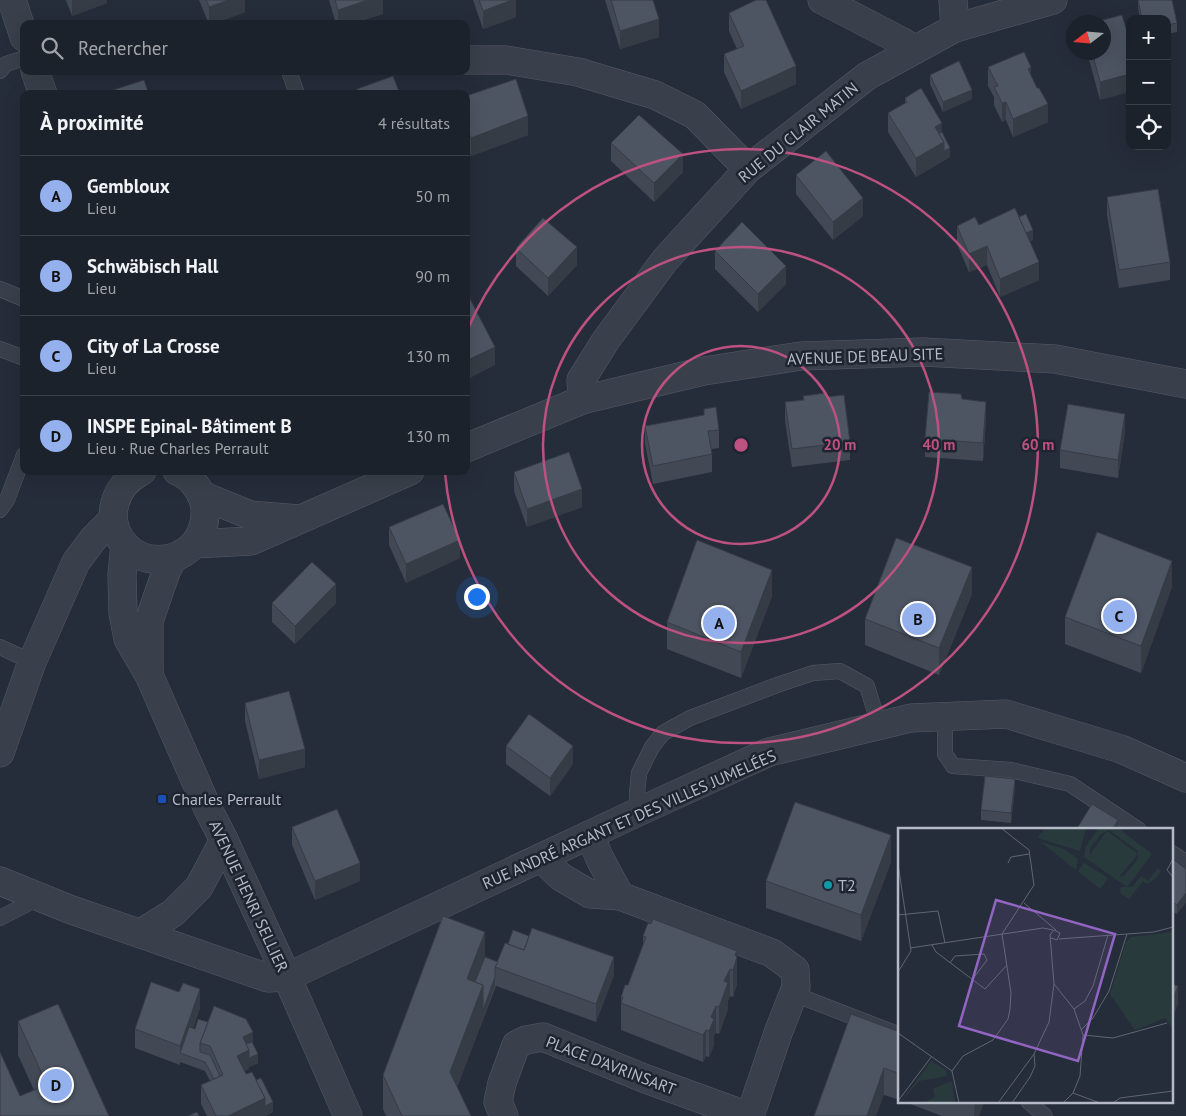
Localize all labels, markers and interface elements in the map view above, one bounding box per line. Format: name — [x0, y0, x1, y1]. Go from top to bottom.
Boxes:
north arrow — [1066, 15, 1111, 60]
map controls — [1126, 15, 1171, 150]
button: + — [1126, 15, 1171, 60]
search box — [20, 20, 470, 75]
icon: search — [38, 34, 66, 62]
text: Rechercher — [78, 36, 168, 60]
button: − — [1126, 60, 1171, 105]
street label: RUE DU CLAIR MATIN — [734, 77, 862, 187]
button: locate — [1126, 105, 1171, 150]
text: À proximité — [40, 109, 144, 136]
text: 4 résultats — [378, 113, 450, 133]
text: Gembloux — [87, 174, 170, 198]
text: A — [51, 186, 61, 206]
text: 50 m — [415, 186, 450, 206]
text: Lieu — [87, 198, 116, 218]
text: Schwäbisch Hall — [87, 254, 218, 278]
text: B — [51, 266, 61, 286]
text: 90 m — [415, 266, 450, 286]
text: Lieu — [87, 278, 116, 298]
text: City of La Crosse — [87, 334, 220, 358]
street label: AVENUE DE BEAU SITE — [787, 343, 943, 369]
text: C — [52, 346, 60, 366]
text: 130 m — [407, 346, 450, 366]
text: Lieu — [87, 358, 116, 378]
text: INSPE Epinal- Bâtiment B — [87, 414, 292, 438]
text: D — [51, 426, 61, 446]
text: 130 m — [407, 426, 450, 446]
text: 20 m — [824, 435, 856, 454]
text: 40 m — [923, 435, 955, 454]
text: 60 m — [1022, 435, 1054, 454]
centre of rings — [732, 436, 750, 454]
text: Lieu · Rue Charles Perrault — [87, 438, 269, 458]
your location — [464, 584, 490, 610]
pin: C — [1103, 597, 1135, 635]
pin: B — [902, 600, 934, 638]
pin: A — [703, 604, 735, 642]
street label: RUE ANDRÉ ARGANT ET DES VILLES JUMELÉES — [479, 745, 779, 893]
place label: Charles Perrault — [172, 789, 282, 809]
marker: Charles Perrault — [156, 793, 168, 805]
street label: AVENUE HENRI SELLIER — [205, 817, 293, 975]
inset map — [898, 828, 1174, 1104]
place label: T2 — [838, 875, 856, 895]
marker: T2 — [822, 879, 834, 891]
street label: PLACE D'AVRINSART — [543, 1031, 679, 1099]
pin: D — [40, 1066, 72, 1104]

